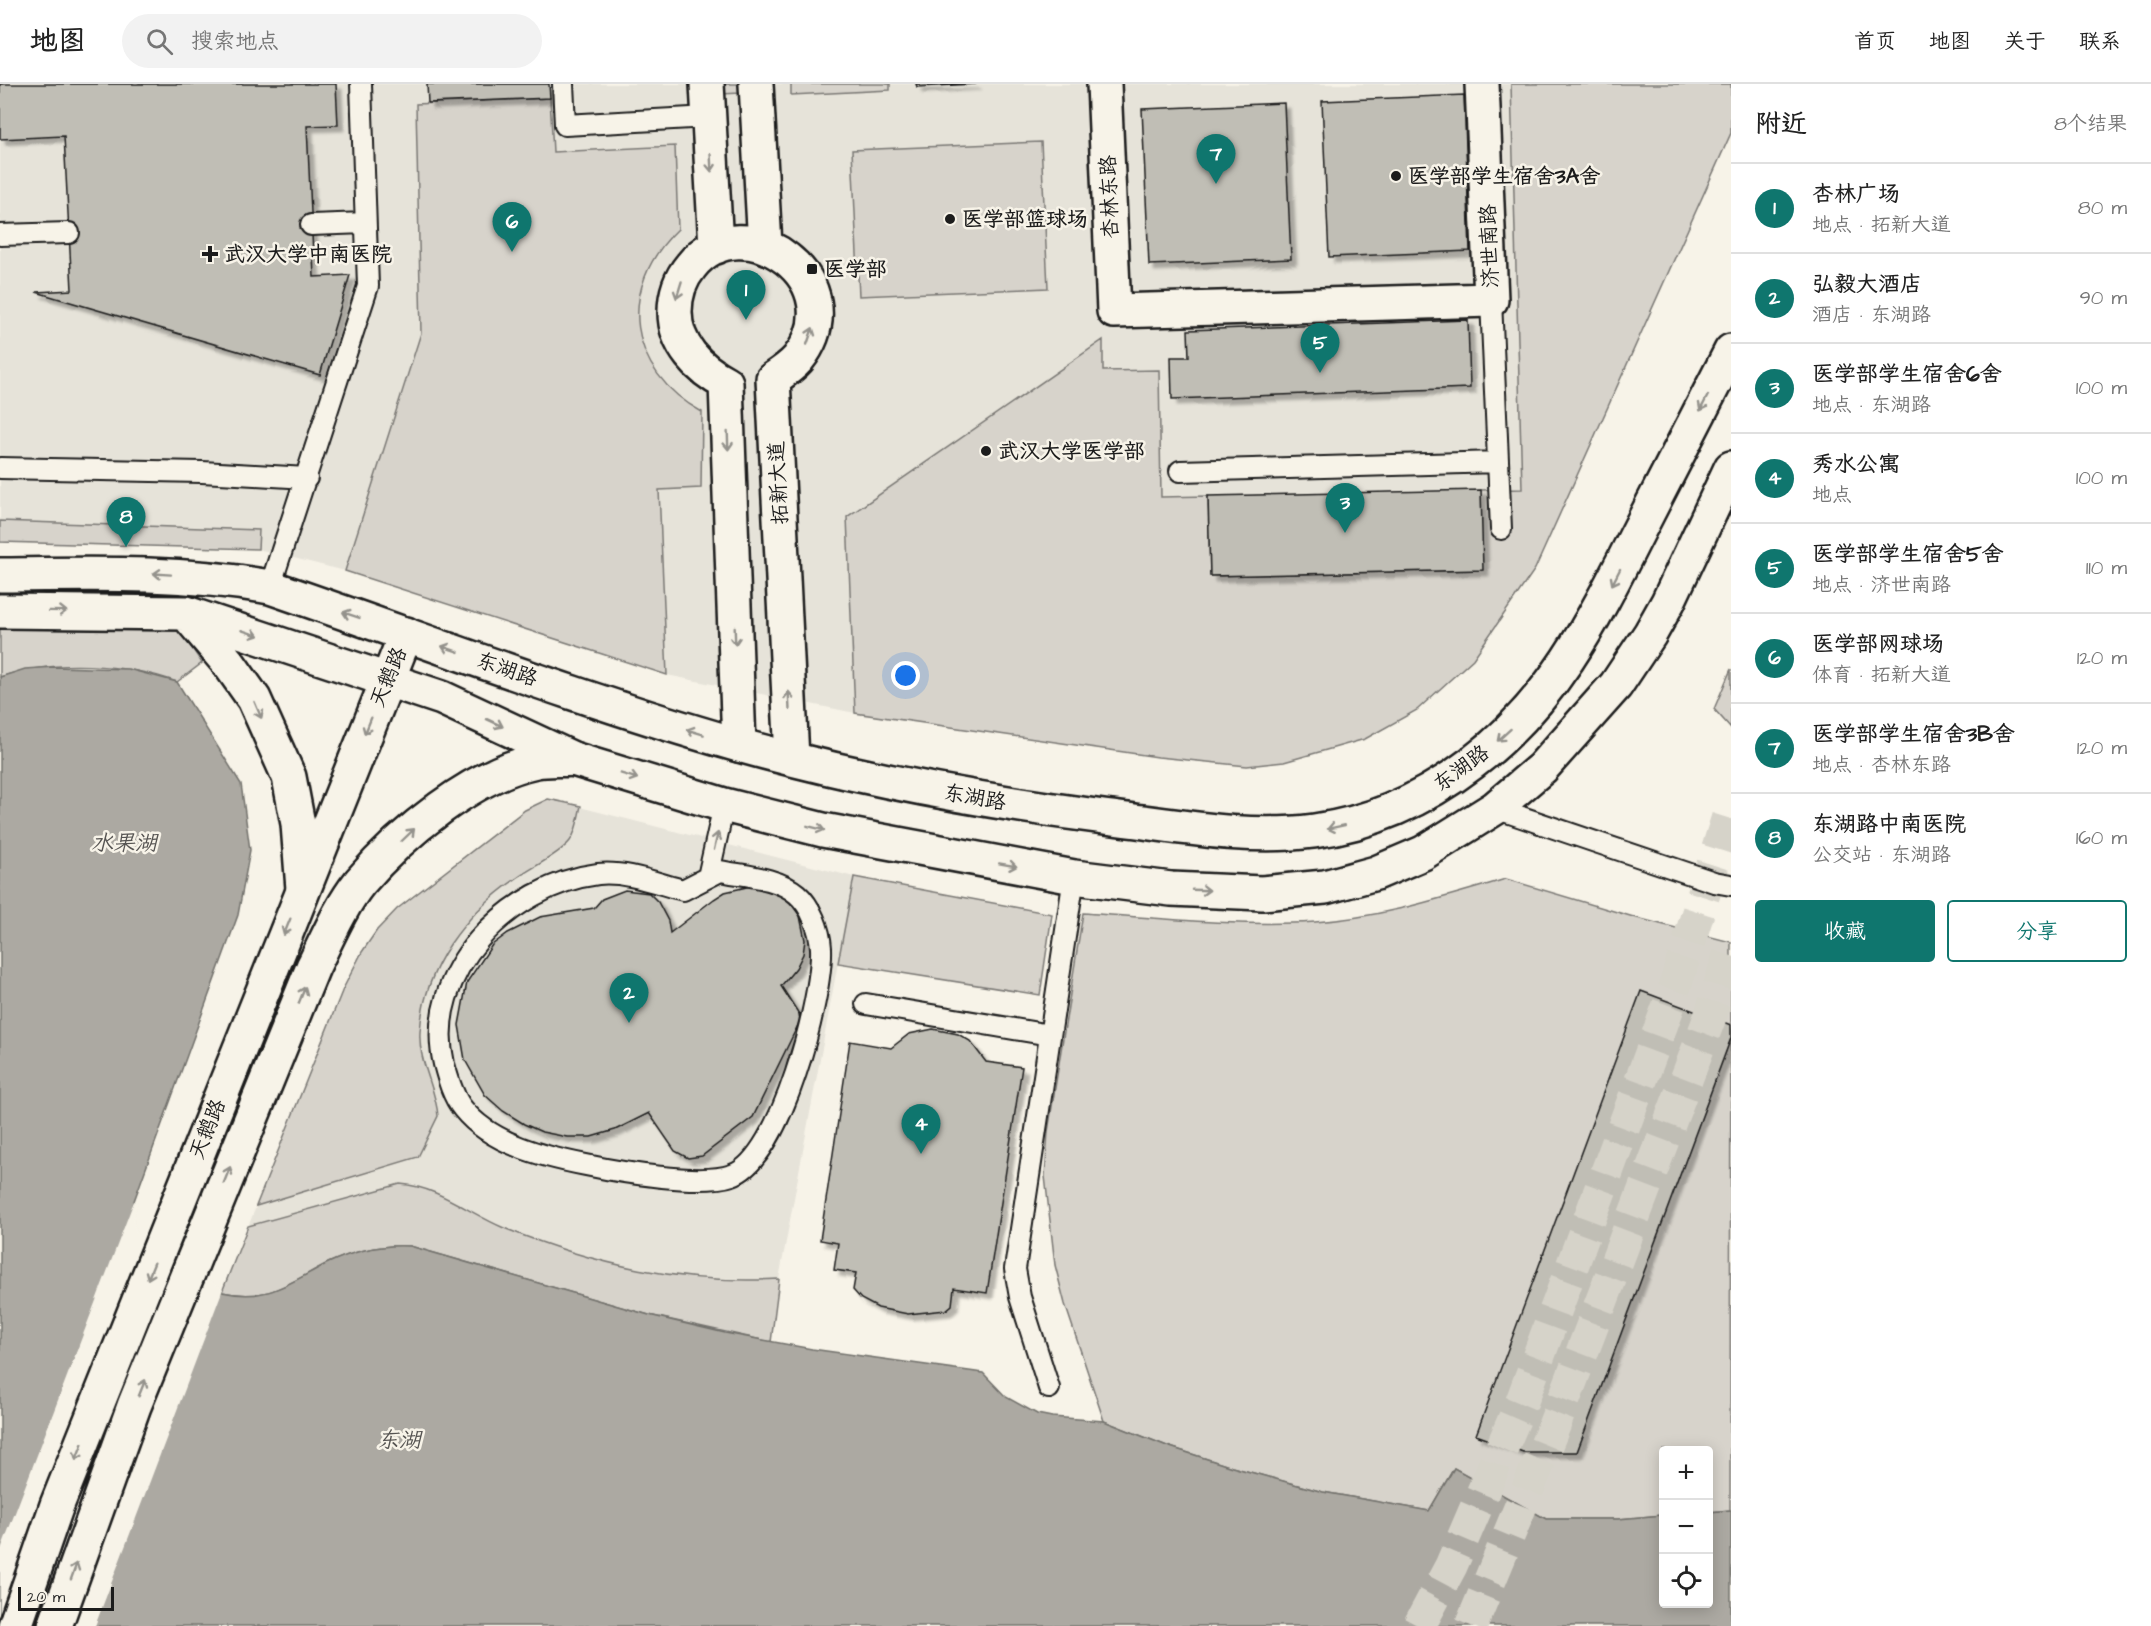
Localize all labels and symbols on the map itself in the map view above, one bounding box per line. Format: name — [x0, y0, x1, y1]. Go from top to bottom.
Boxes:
pin: 7 — [1196, 135, 1236, 184]
one-way arrow — [706, 153, 717, 173]
street label: 杏林东路 — [1094, 155, 1125, 239]
place label: 医学部学生宿舍3A舍 — [1408, 162, 1600, 191]
marker: 医学部学生宿舍3A舍 — [1389, 169, 1403, 183]
pin: 6 — [492, 202, 532, 252]
street label: 济世南路 — [1474, 204, 1505, 288]
place label: 医学部篮球场 — [962, 205, 1088, 234]
marker: 医学部篮球场 — [943, 212, 957, 226]
place label: 武汉大学中南医院 — [224, 240, 392, 269]
marker: 武汉大学中南医院 — [201, 245, 219, 263]
place label: 医学部 — [824, 255, 887, 284]
marker: 医学部 — [805, 262, 819, 276]
pin: 1 — [726, 270, 766, 320]
one-way arrow — [673, 280, 684, 299]
pin: 5 — [1300, 324, 1340, 373]
one-way arrow — [805, 326, 816, 345]
one-way arrow — [1698, 393, 1710, 411]
one-way arrow — [722, 431, 733, 451]
place label: 武汉大学医学部 — [998, 437, 1145, 466]
street label: 拓新大道 — [762, 440, 795, 526]
marker: 武汉大学医学部 — [979, 444, 993, 458]
pin: 3 — [1326, 484, 1364, 533]
pin: 8 — [106, 498, 146, 547]
one-way arrow — [1610, 567, 1621, 585]
one-way arrow — [152, 568, 172, 579]
one-way arrow — [48, 605, 68, 617]
one-way arrow — [342, 609, 361, 620]
one-way arrow — [729, 626, 741, 646]
one-way arrow — [241, 628, 259, 639]
street label: 天鹅路 — [363, 643, 414, 712]
one-way arrow — [442, 643, 460, 654]
street label: 东湖路 — [472, 646, 541, 693]
your location — [891, 661, 920, 690]
one-way arrow — [783, 690, 794, 710]
one-way arrow — [253, 701, 264, 719]
one-way arrow — [361, 717, 372, 735]
one-way arrow — [485, 717, 503, 729]
one-way arrow — [686, 726, 705, 737]
one-way arrow — [1497, 728, 1512, 742]
street label: 东湖路 — [1427, 738, 1495, 799]
one-way arrow — [619, 771, 638, 782]
street label: 东湖路 — [941, 778, 1008, 817]
one-way arrow — [1327, 822, 1346, 833]
one-way arrow — [807, 823, 826, 835]
water label: 水果湖 — [91, 828, 159, 859]
one-way arrow — [400, 828, 415, 842]
one-way arrow — [711, 832, 723, 851]
one-way arrow — [998, 860, 1017, 871]
one-way arrow — [1191, 885, 1211, 896]
one-way arrow — [281, 917, 292, 936]
pin: 2 — [610, 974, 648, 1023]
one-way arrow — [297, 986, 308, 1005]
street label: 天鹅路 — [182, 1095, 233, 1164]
pin: 4 — [902, 1104, 940, 1154]
one-way arrow — [222, 1167, 233, 1185]
one-way arrow — [145, 1261, 156, 1279]
one-way arrow — [137, 1379, 148, 1397]
water label: 东湖 — [377, 1425, 423, 1456]
one-way arrow — [73, 1442, 84, 1460]
one-way arrow — [70, 1562, 81, 1581]
scale bar — [18, 1584, 114, 1612]

